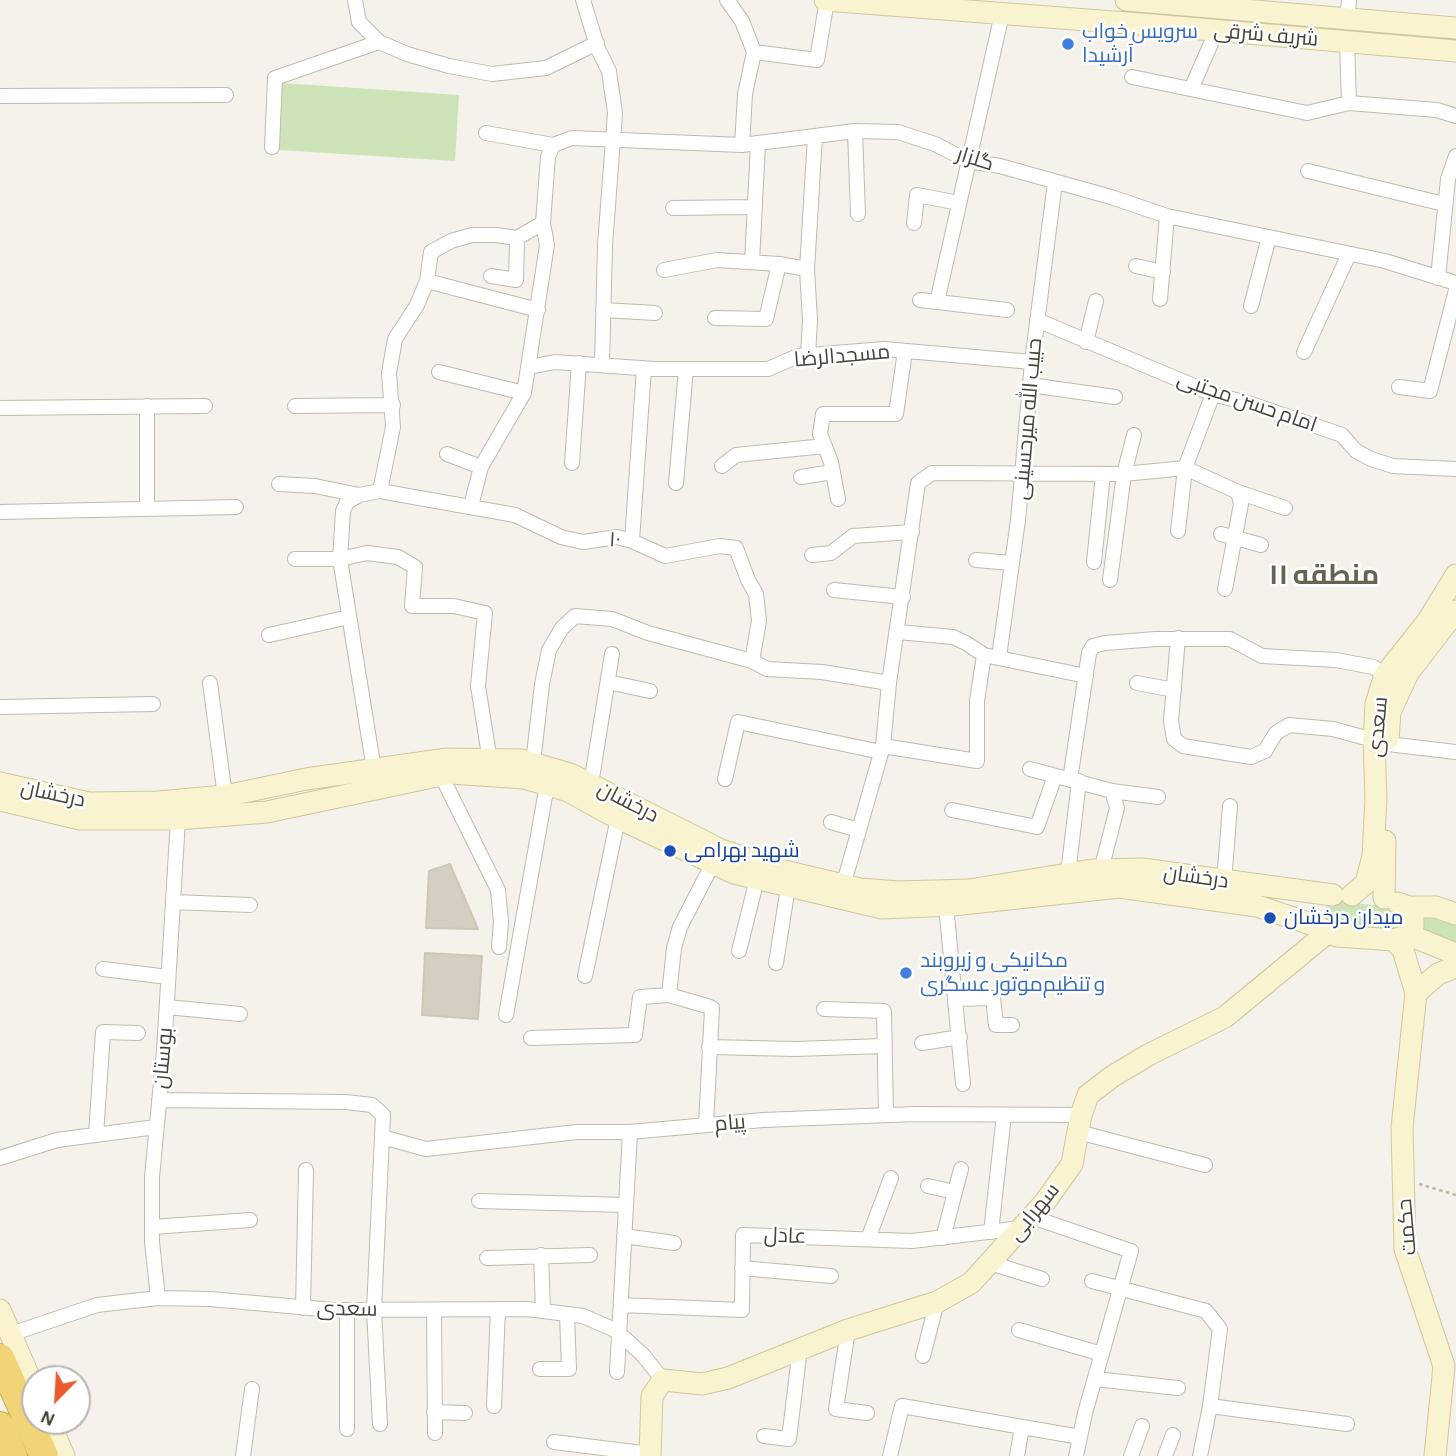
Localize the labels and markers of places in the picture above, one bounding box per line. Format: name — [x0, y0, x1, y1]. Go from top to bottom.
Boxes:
place label: سرویس خواب آرشیدا — [1082, 19, 1198, 69]
marker: سرویس خواب آرشیدا — [1060, 36, 1076, 52]
place label: شهید بهرامی — [684, 838, 800, 864]
marker: شهید بهرامی — [662, 843, 678, 859]
place label: میدان درخشان — [1284, 905, 1404, 931]
marker: میدان درخشان — [1262, 910, 1278, 926]
place label: مکانیکی و زیروبند و تنظیم‌موتور عسگری — [920, 948, 1105, 998]
marker: مکانیکی و زیروبند و تنظیم‌موتور عسگری — [898, 965, 914, 981]

